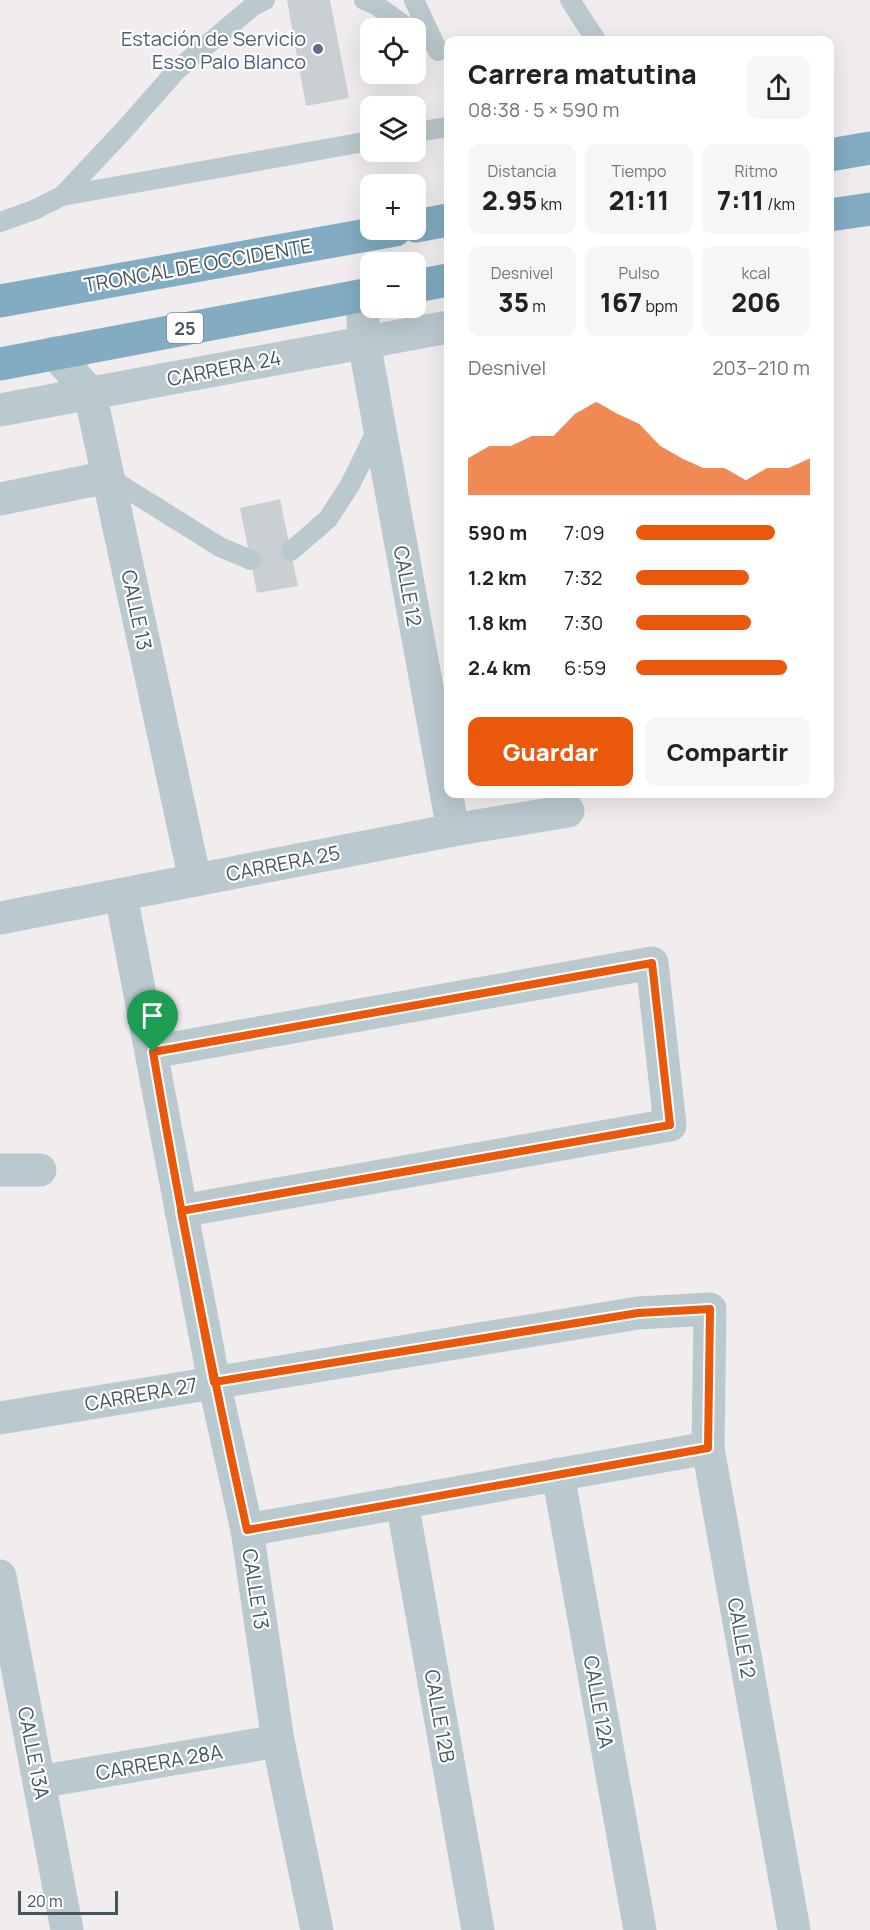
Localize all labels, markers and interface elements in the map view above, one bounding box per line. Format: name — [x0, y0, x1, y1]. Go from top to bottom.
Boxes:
map controls — [360, 18, 426, 318]
button: locate — [360, 18, 426, 84]
place label: Estación de Servicio Esso Palo Blanco — [121, 25, 306, 75]
marker: Estación de Servicio Esso Palo Blanco — [311, 42, 325, 56]
text: Carrera matutina — [468, 55, 697, 92]
button: share — [747, 56, 810, 119]
button: layers — [360, 96, 426, 162]
text: 08:38 · 5 × 590 m — [468, 96, 619, 123]
text: Distancia — [488, 160, 556, 182]
text: Tiempo — [612, 160, 666, 182]
text: Ritmo — [734, 160, 778, 182]
button: + — [360, 174, 426, 240]
text: 2.95 — [482, 182, 537, 218]
text: 21:11 — [609, 182, 669, 218]
text: 7:11 — [717, 182, 764, 218]
text: km — [537, 193, 562, 215]
text: /km — [764, 193, 795, 215]
street label: TRONCAL DE OCCIDENTE — [82, 232, 314, 298]
button: − — [360, 252, 426, 318]
text: Desnivel — [491, 262, 553, 284]
text: Pulso — [619, 262, 659, 284]
text: kcal — [741, 262, 771, 284]
text: 35 — [498, 284, 529, 320]
text: 167 — [600, 284, 642, 320]
text: 206 — [731, 284, 781, 320]
text: m — [529, 295, 546, 317]
text: bpm — [642, 295, 678, 317]
road number: 25 — [167, 313, 203, 343]
street label: CARRERA 24 — [165, 344, 283, 392]
text: Desnivel — [468, 354, 546, 381]
text: 203–210 m — [712, 354, 810, 381]
text: 590 m — [468, 519, 527, 546]
text: 7:09 — [564, 519, 605, 546]
street label: CALLE 12 — [388, 543, 428, 629]
text: 1.2 km — [468, 564, 527, 591]
text: 7:32 — [564, 564, 602, 591]
street label: CALLE 13 — [115, 567, 159, 653]
text: 1.8 km — [468, 609, 527, 636]
text: 7:30 — [564, 609, 603, 636]
text: 2.4 km — [468, 654, 531, 681]
text: 6:59 — [564, 654, 606, 681]
button: Guardar — [468, 717, 633, 786]
button: Compartir — [645, 717, 810, 786]
street label: CARRERA 25 — [224, 839, 342, 887]
pin — [127, 990, 178, 1052]
icon: arrive — [136, 999, 169, 1032]
street label: CARRERA 27 — [83, 1371, 199, 1417]
street label: CALLE 13 — [236, 1547, 276, 1631]
street label: CALLE 12 — [722, 1595, 762, 1681]
street label: CALLE 12A — [578, 1653, 621, 1751]
street label: CALLE 12B — [419, 1667, 461, 1765]
street label: CALLE 13A — [12, 1704, 56, 1802]
street label: CARRERA 28A — [94, 1738, 225, 1786]
scale bar — [18, 1888, 118, 1916]
text: 20 m — [27, 1890, 63, 1912]

